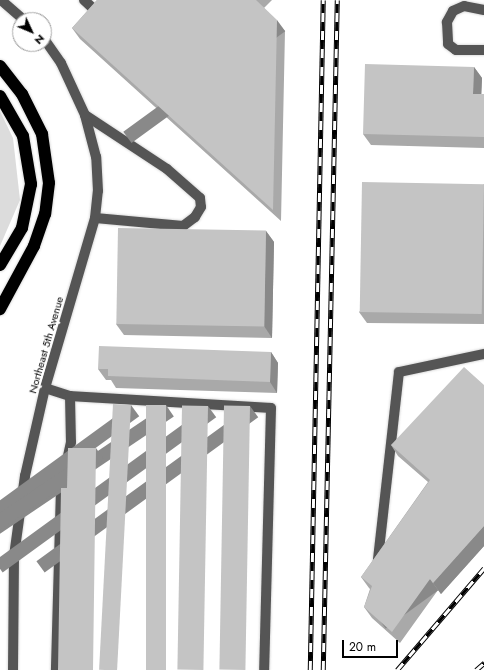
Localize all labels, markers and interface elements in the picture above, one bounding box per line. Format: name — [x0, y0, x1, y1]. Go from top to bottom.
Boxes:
north arrow — [12, 12, 52, 52]
text: N — [31, 31, 49, 48]
street label: Northeast 5th Avenue — [26, 295, 66, 395]
scale bar — [344, 632, 400, 658]
text: 20 m — [349, 638, 376, 656]

